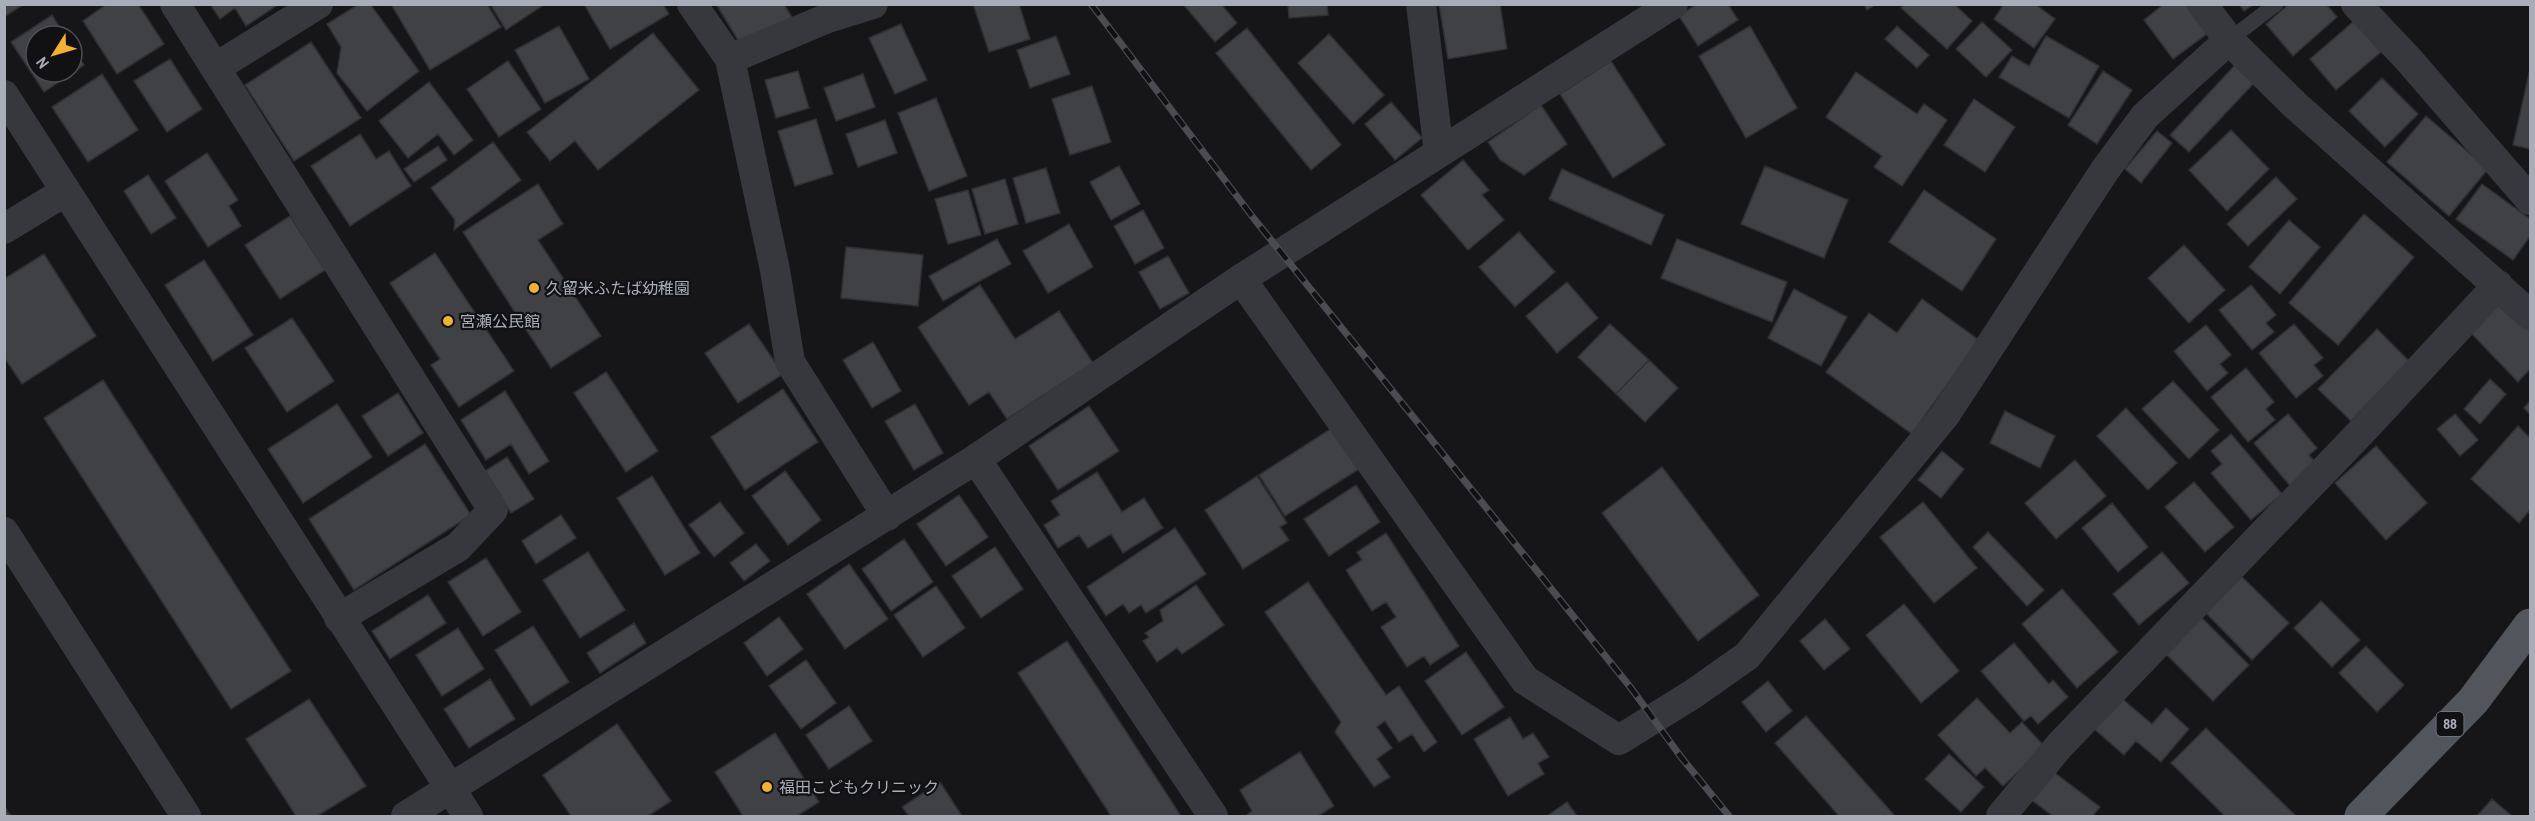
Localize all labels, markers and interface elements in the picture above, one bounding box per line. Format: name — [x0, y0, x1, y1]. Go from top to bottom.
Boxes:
north arrow — [24, 24, 84, 84]
text: N — [30, 53, 54, 73]
place label: 久留米ふたば幼稚園 — [546, 277, 690, 299]
marker: 久留米ふたば幼稚園 — [527, 281, 541, 295]
place label: 宮瀬公民館 — [460, 310, 540, 332]
marker: 宮瀬公民館 — [441, 314, 455, 328]
road number: 88 — [2436, 712, 2464, 736]
place label: 福田こどもクリニック — [779, 776, 939, 798]
marker: 福田こどもクリニック — [760, 780, 774, 794]

